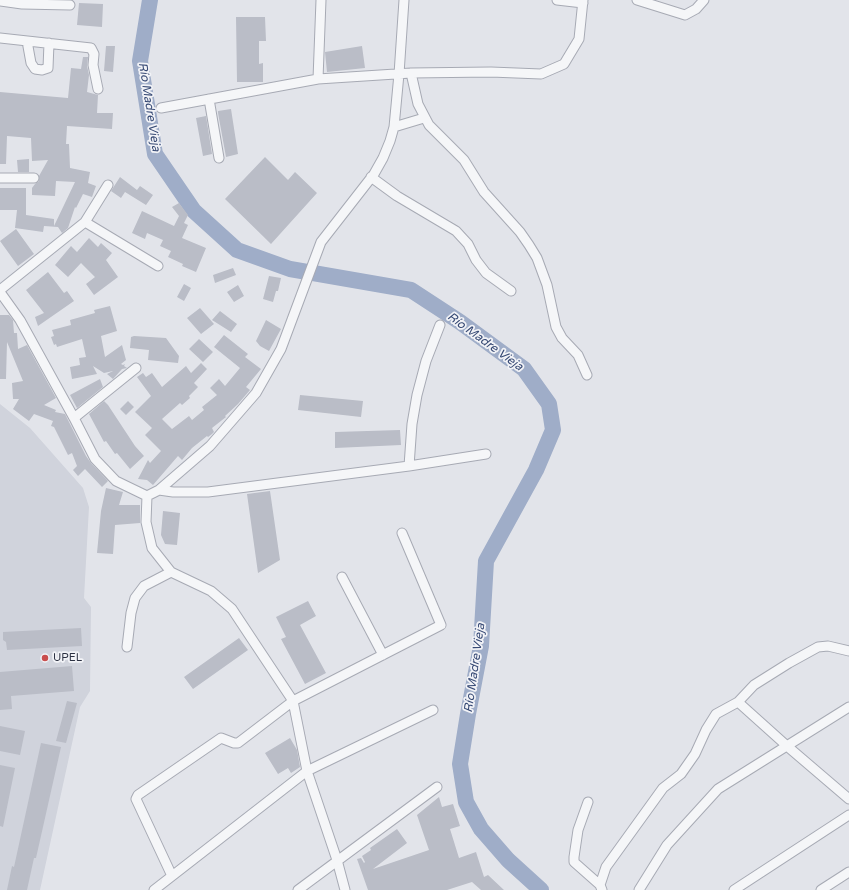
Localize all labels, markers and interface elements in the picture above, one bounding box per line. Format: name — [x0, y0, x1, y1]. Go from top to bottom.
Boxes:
water label: Río Madre Vieja — [135, 61, 163, 153]
water label: Río Madre Vieja — [444, 310, 526, 374]
water label: Río Madre Vieja — [462, 622, 488, 714]
place label: UPEL — [53, 651, 82, 665]
marker: UPEL — [40, 653, 50, 663]

